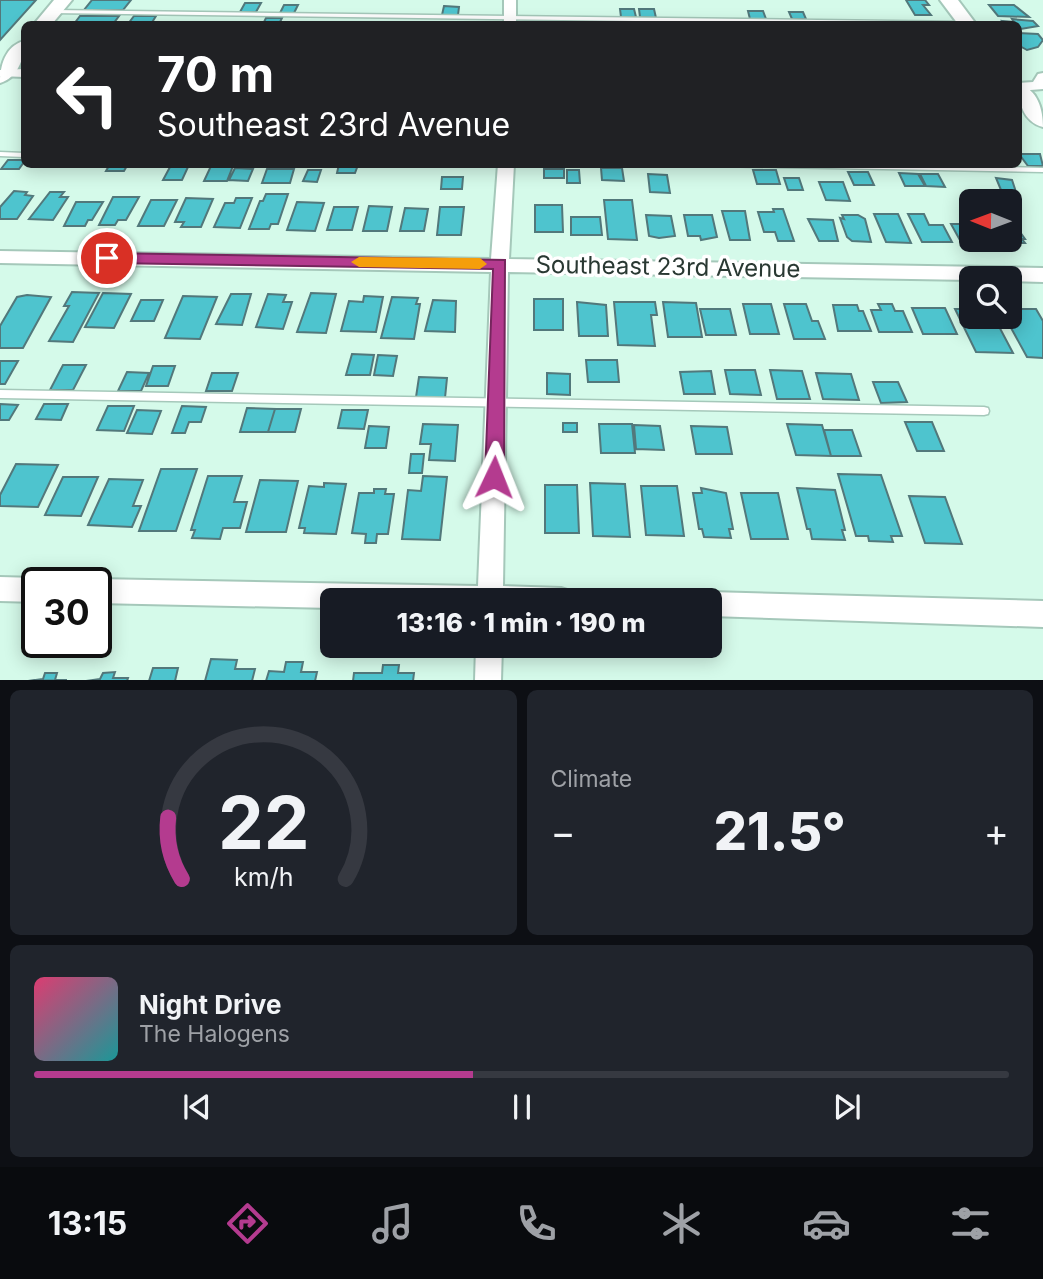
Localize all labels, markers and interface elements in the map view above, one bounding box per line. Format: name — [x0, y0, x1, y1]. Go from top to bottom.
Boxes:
text: 70 m — [157, 45, 274, 104]
icon: left — [42, 49, 133, 140]
text: Southeast 23rd Avenue — [157, 105, 510, 144]
north arrow — [959, 189, 1022, 252]
map controls — [959, 189, 1022, 329]
pin — [77, 228, 137, 288]
icon: arrive — [88, 239, 126, 277]
street label: Southeast 23rd Avenue — [535, 250, 801, 283]
button: search — [959, 266, 1022, 329]
position arrow — [457, 440, 531, 514]
speed limit sign: 30 — [21, 567, 112, 658]
text: 13:16 · 1 min · 190 m — [396, 607, 646, 638]
text: Climate — [551, 765, 632, 793]
text: 22 — [217, 778, 309, 867]
text: 21.5° — [714, 800, 846, 863]
text: − — [551, 809, 576, 855]
text: + — [984, 809, 1009, 855]
text: km/h — [234, 861, 293, 891]
text: Night Drive — [139, 989, 281, 1020]
text: The Halogens — [139, 1020, 290, 1048]
icon: previous — [178, 1088, 216, 1126]
icon: pause — [503, 1088, 541, 1126]
icon: next — [828, 1088, 866, 1126]
icon: directions — [223, 1199, 272, 1248]
icon: music — [368, 1199, 417, 1248]
icon: phone — [512, 1199, 561, 1248]
icon: climate — [657, 1199, 706, 1248]
icon: car — [802, 1199, 851, 1248]
icon: filters — [946, 1199, 995, 1248]
text: 13:15 — [48, 1204, 127, 1243]

